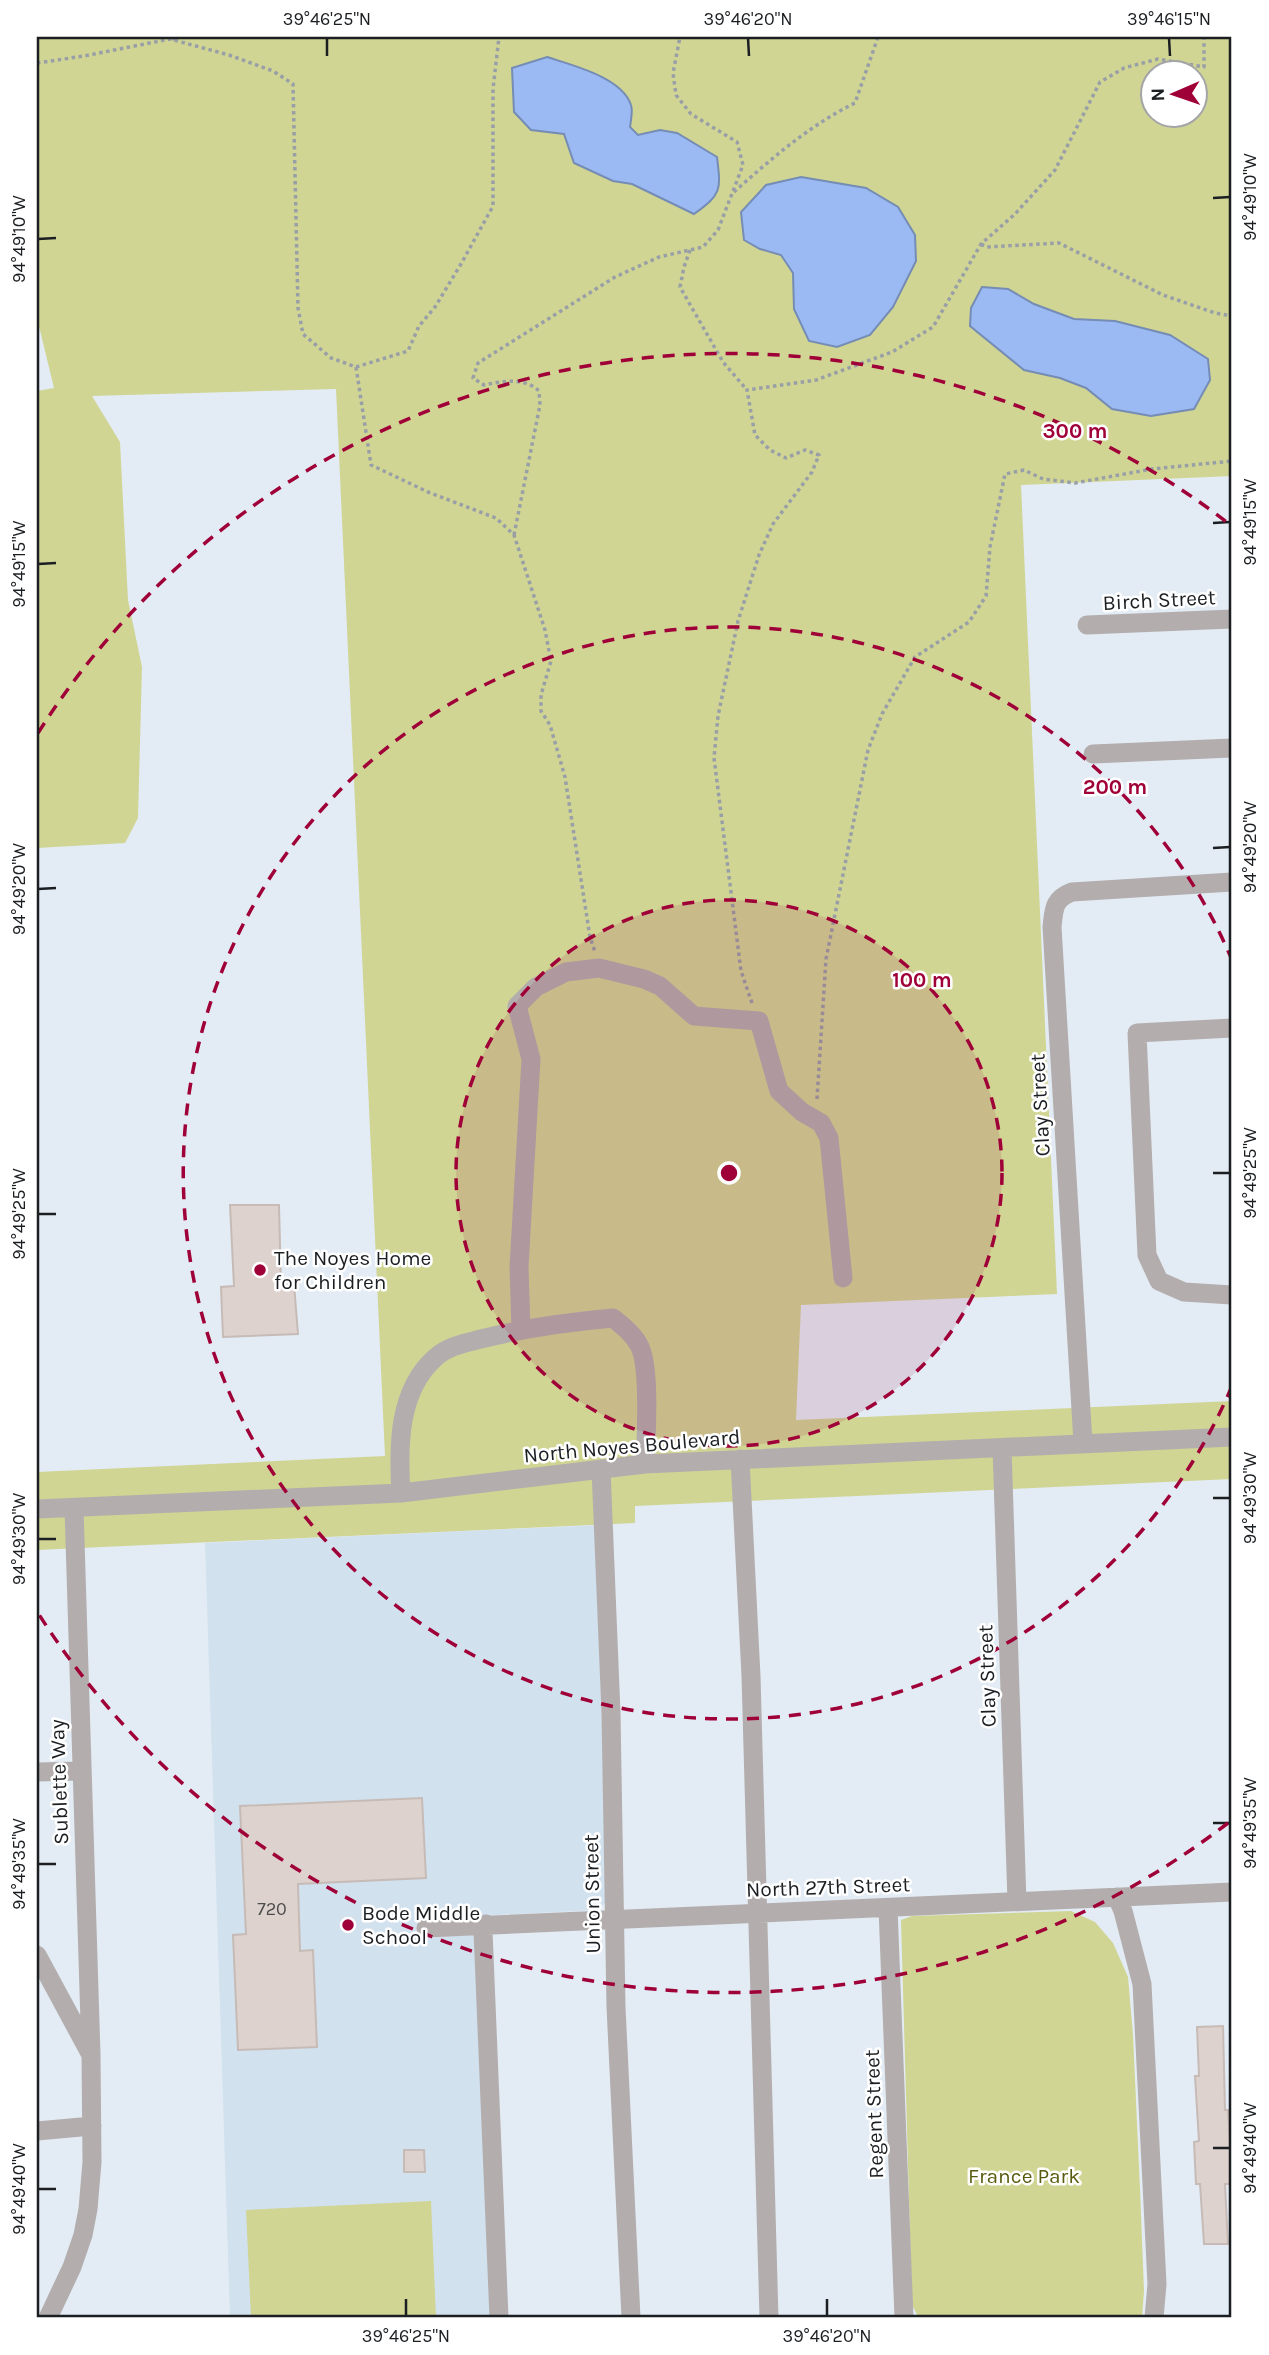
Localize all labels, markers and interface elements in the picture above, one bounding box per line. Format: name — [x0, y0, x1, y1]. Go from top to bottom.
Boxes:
text: 39°46'25"N — [283, 8, 371, 30]
text: 39°46'20"N — [704, 8, 792, 30]
text: 39°46'15"N — [1127, 8, 1211, 30]
north arrow — [1140, 60, 1210, 130]
text: N — [1147, 87, 1169, 102]
text: 94°49'10"W — [1239, 153, 1261, 241]
text: 94°49'10"W — [8, 195, 30, 283]
text: 300 m — [1043, 419, 1107, 443]
text: 94°49'15"W — [1239, 478, 1261, 566]
text: 94°49'15"W — [8, 520, 30, 608]
street label: Birch Street — [1102, 585, 1216, 615]
text: 200 m — [1083, 775, 1147, 799]
text: 94°49'20"W — [1239, 801, 1261, 893]
text: 94°49'20"W — [8, 843, 30, 935]
text: 100 m — [892, 968, 952, 992]
street label: Clay Street — [1025, 1053, 1055, 1157]
text: 94°49'25"W — [1239, 1127, 1261, 1219]
centre of rings — [717, 1161, 741, 1185]
text: 94°49'25"W — [8, 1168, 30, 1260]
place label: The Noyes Home for Children — [274, 1246, 431, 1294]
marker: The Noyes Home for Children — [252, 1262, 268, 1278]
street label: North Noyes Boulevard — [523, 1425, 741, 1467]
text: 94°49'30"W — [1239, 1452, 1261, 1544]
text: 94°49'30"W — [8, 1493, 30, 1585]
street label: Clay Street — [973, 1624, 1001, 1728]
street label: Sublette Way — [45, 1719, 73, 1845]
text: 94°49'35"W — [1239, 1777, 1261, 1869]
text: 94°49'35"W — [8, 1818, 30, 1910]
street label: Union Street — [579, 1834, 605, 1954]
street label: North 27th Street — [746, 1872, 911, 1902]
house number: 720 — [257, 1898, 287, 1920]
place label: Bode Middle School — [362, 1901, 480, 1949]
marker: Bode Middle School — [340, 1917, 356, 1933]
street label: Regent Street — [860, 2049, 888, 2179]
text: 94°49'40"W — [1239, 2102, 1261, 2194]
text: 94°49'40"W — [8, 2143, 30, 2235]
park label: France Park — [968, 2164, 1080, 2188]
text: 39°46'25"N — [362, 2325, 450, 2347]
text: 39°46'20"N — [783, 2325, 871, 2347]

